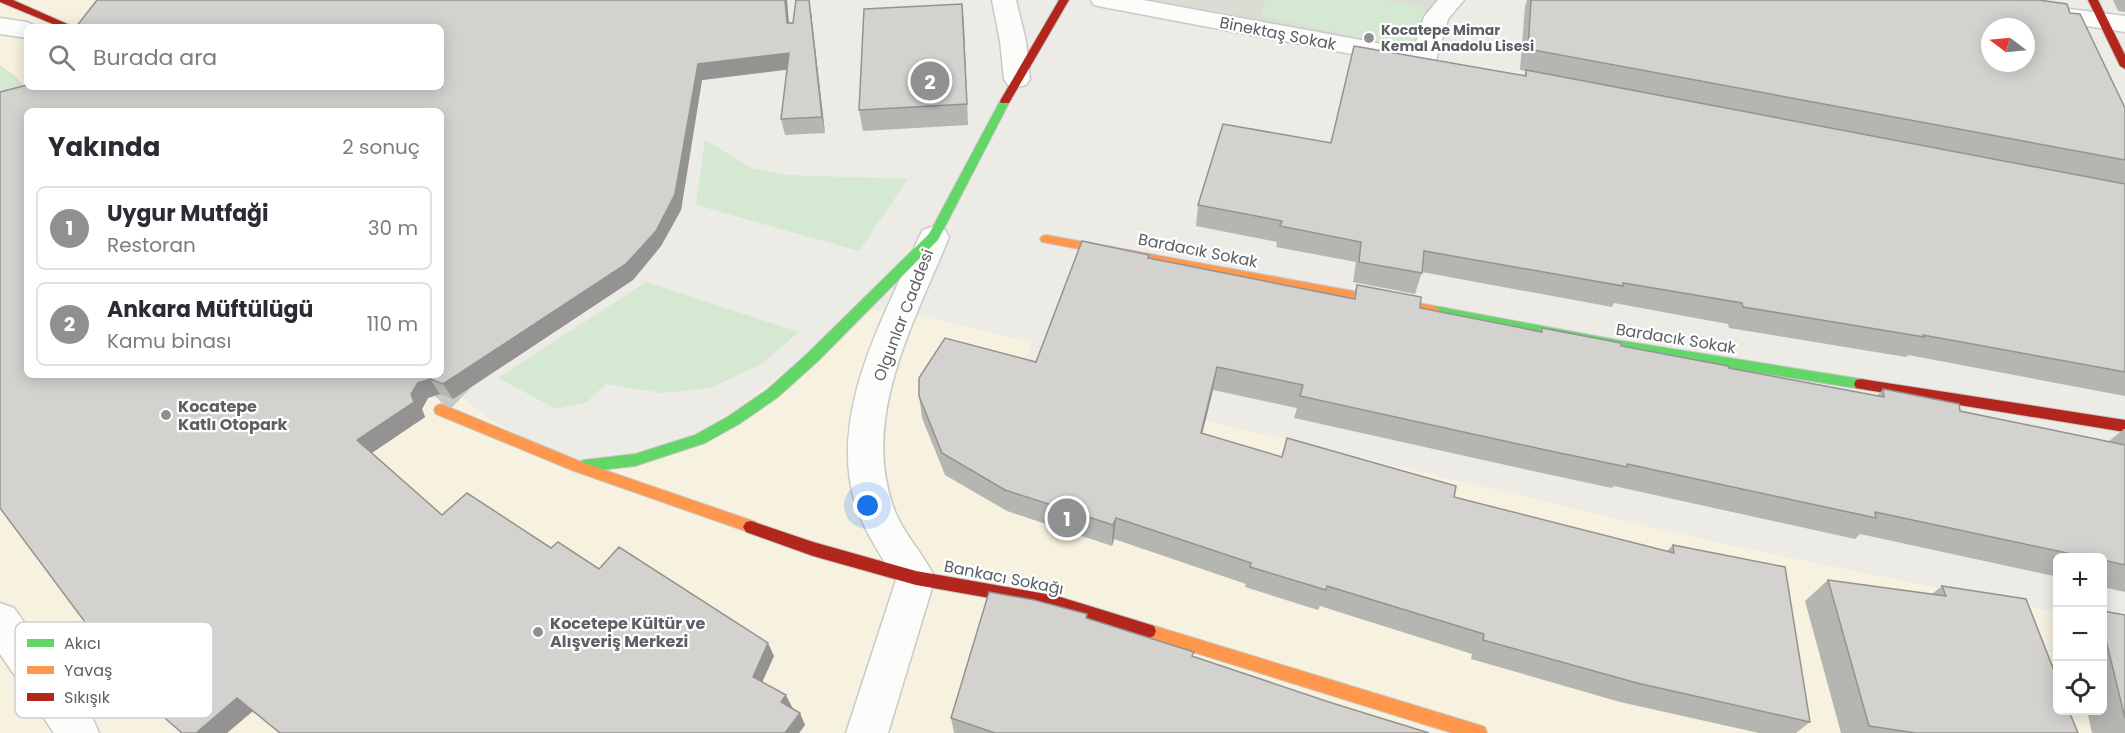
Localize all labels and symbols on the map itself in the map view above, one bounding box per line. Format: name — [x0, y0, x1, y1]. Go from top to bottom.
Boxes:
street label: Binektaş Sokak — [1218, 11, 1339, 56]
north arrow — [1981, 18, 2035, 72]
place label: Kocatepe Mimar Kemal Anadolu Lisesi — [1381, 20, 1534, 56]
marker: Kocatepe Mimar Kemal Anadolu Lisesi — [1362, 31, 1376, 45]
pin: 2 — [910, 58, 950, 104]
street label: Bardacık Sokak — [1136, 228, 1260, 273]
street label: Olgunlar Caddesi — [868, 246, 939, 385]
street label: Bardacık Sokak — [1614, 318, 1738, 359]
place label: Kocatepe Katlı Otopark — [178, 395, 288, 436]
marker: Kocatepe Katlı Otopark — [159, 408, 173, 422]
your location — [853, 491, 882, 520]
pin: 1 — [1048, 496, 1086, 540]
street label: Bankacı Sokağı — [942, 555, 1066, 600]
place label: Kocetepe Kültür ve Alışveriş Merkezi — [550, 612, 706, 653]
legend — [15, 622, 213, 718]
marker: Kocetepe Kültür ve Alışveriş Merkezi — [531, 625, 545, 639]
text: Akıcı — [64, 632, 101, 655]
text: Yavaş — [64, 659, 112, 682]
text: Sıkışık — [64, 686, 111, 709]

